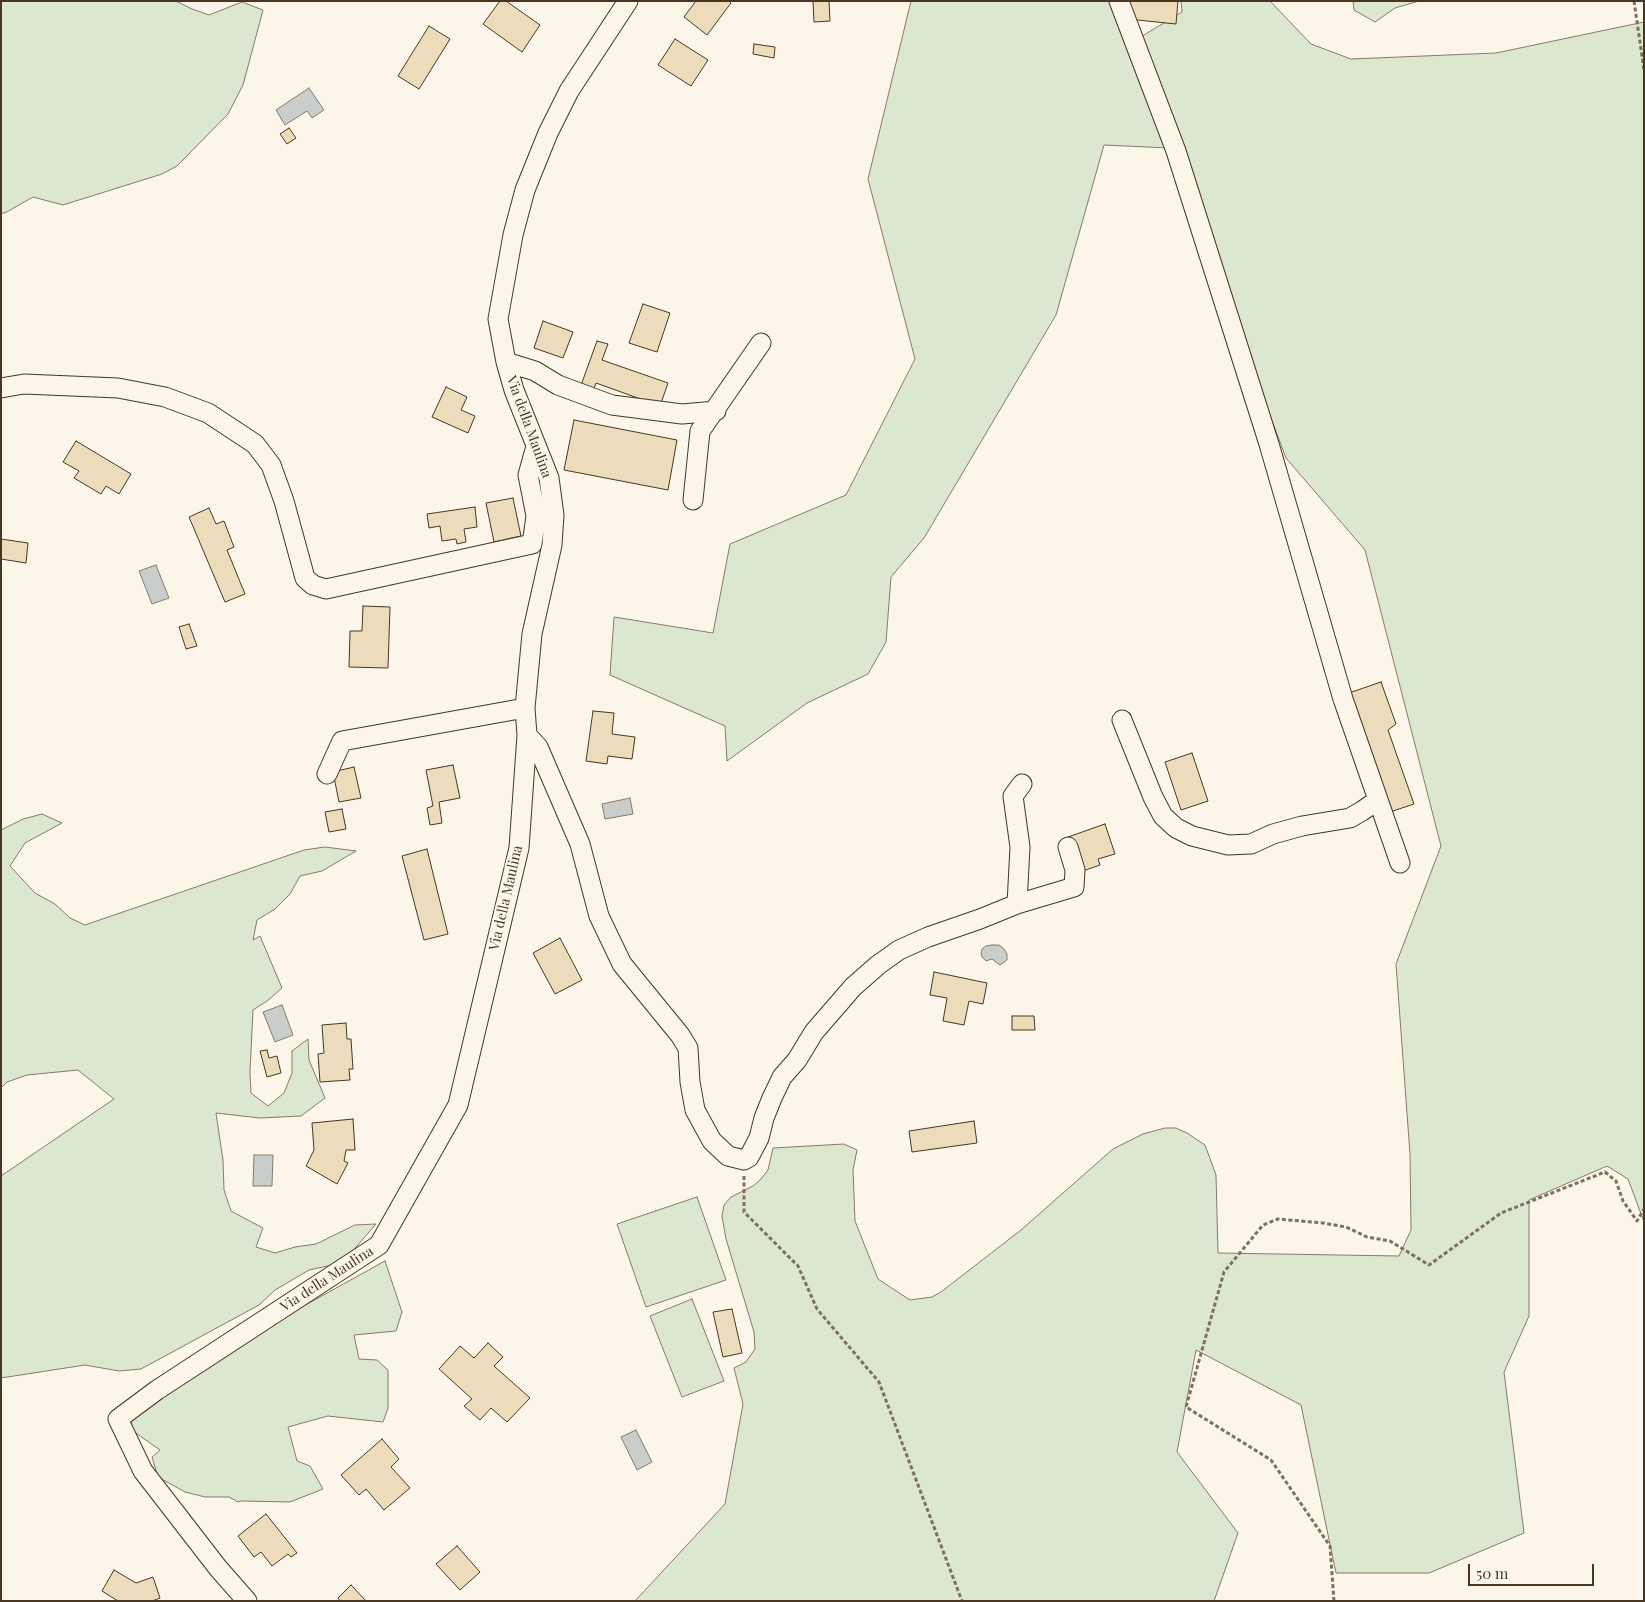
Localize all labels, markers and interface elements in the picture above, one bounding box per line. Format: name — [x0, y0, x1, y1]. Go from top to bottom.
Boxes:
street label: Via della Maulina — [503, 374, 555, 480]
street label: Via della Maulina — [486, 844, 526, 952]
street label: Via della Maulina — [277, 1243, 377, 1315]
scale bar — [1470, 1554, 1596, 1586]
text: 50 m — [1476, 1563, 1508, 1583]

